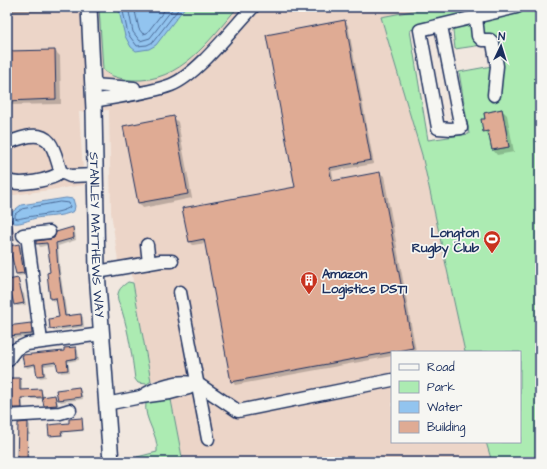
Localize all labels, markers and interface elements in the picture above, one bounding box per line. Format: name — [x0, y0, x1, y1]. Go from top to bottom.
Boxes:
north arrow — [481, 26, 521, 66]
text: N — [498, 29, 506, 44]
street label: STANLEY MATTHEWS WAY — [85, 152, 108, 319]
place label: Longton Rugby Club — [412, 224, 480, 259]
sports icon: Longton Rugby Club — [482, 229, 502, 254]
place label: Amazon Logistics DST1 — [322, 265, 408, 300]
building icon: Amazon Logistics DST1 — [299, 270, 319, 295]
legend — [391, 351, 521, 443]
text: Road — [427, 359, 455, 376]
text: Park — [427, 379, 455, 396]
text: Water — [427, 399, 463, 416]
text: Building — [427, 419, 465, 437]

